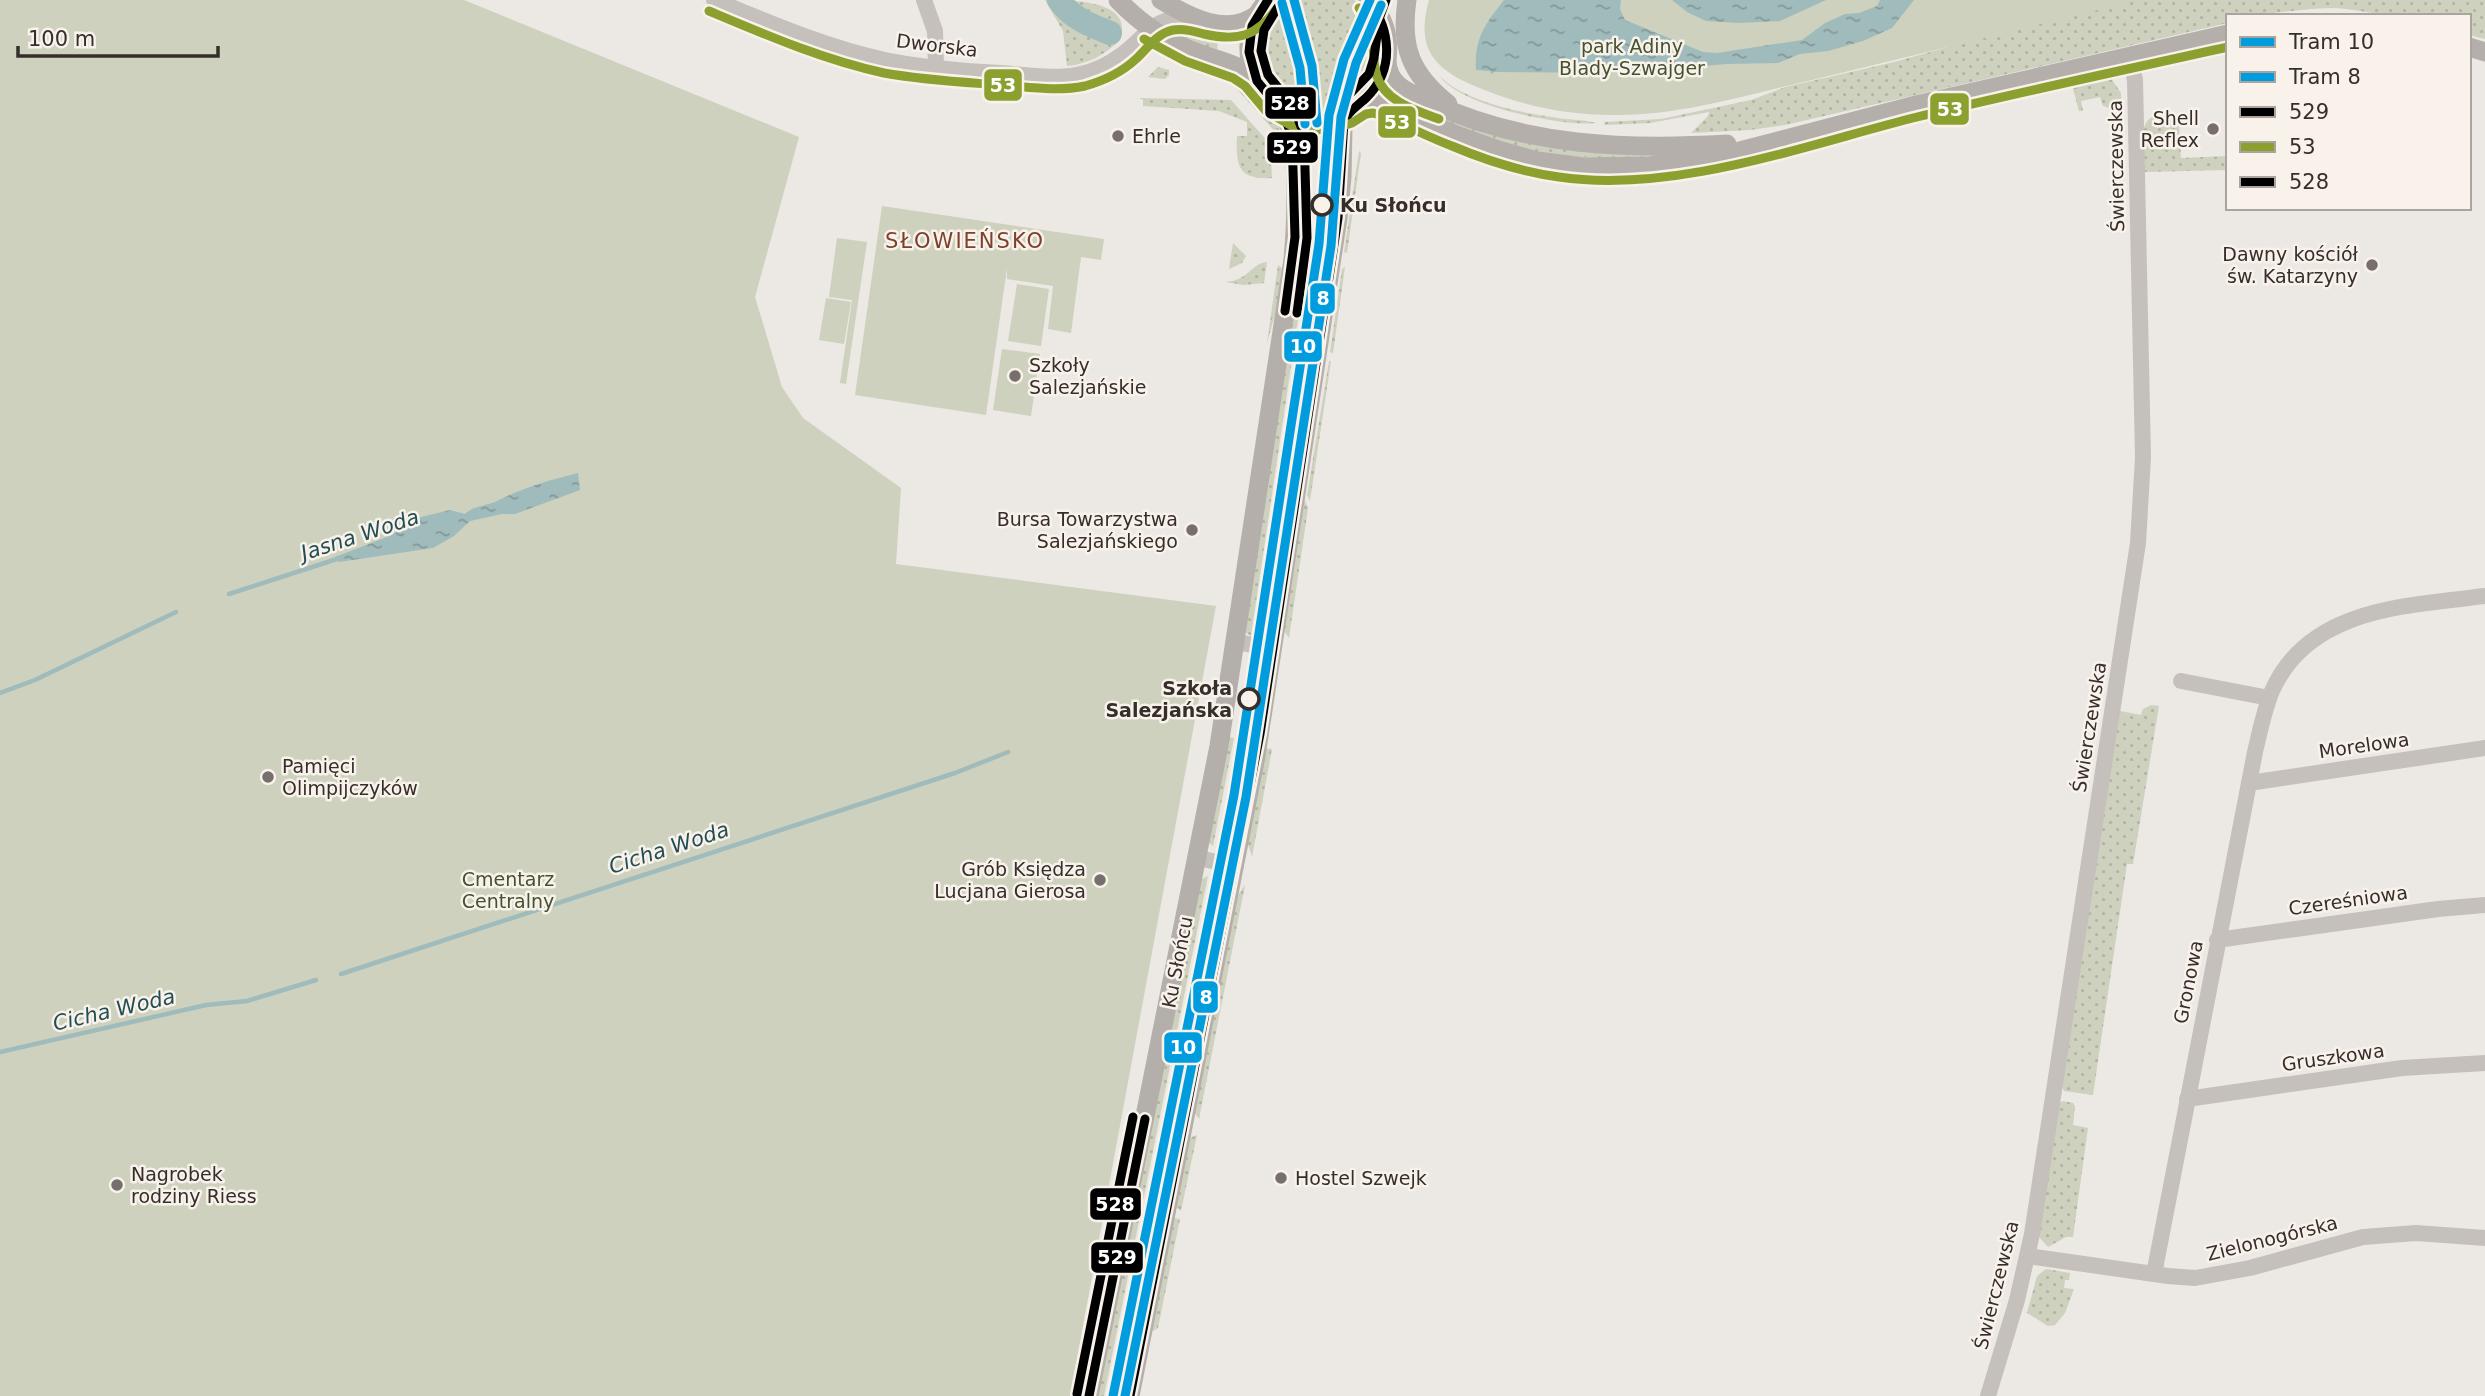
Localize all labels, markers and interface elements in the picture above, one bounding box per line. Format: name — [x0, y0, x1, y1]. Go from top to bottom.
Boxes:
scale bar — [18, 14, 217, 58]
legend — [2226, 14, 2471, 210]
text: 100 m — [28, 27, 95, 51]
street label: Dworska — [895, 29, 979, 61]
text: Tram 10 — [2288, 30, 2374, 54]
park label: park Adiny Blady-Szwajger — [1559, 35, 1705, 79]
text: Tram 8 — [2288, 65, 2361, 89]
line badge: 53 — [983, 68, 1023, 102]
text: 53 — [990, 74, 1016, 96]
line badge: 528 — [1264, 86, 1317, 120]
text: 528 — [1270, 92, 1310, 114]
line badge: 53 — [1929, 92, 1970, 126]
text: 53 — [1937, 98, 1963, 120]
street label: Świerczewska — [2103, 100, 2128, 232]
text: 529 — [2289, 100, 2329, 124]
line badge: 53 — [1377, 105, 1417, 139]
place label: Shell Reflex — [2140, 107, 2199, 151]
text: 53 — [1384, 111, 1410, 133]
marker: Shell Reflex — [2205, 121, 2221, 137]
place label: Ehrle — [1132, 125, 1181, 147]
marker: Ehrle — [1110, 128, 1126, 144]
line badge: 529 — [1266, 131, 1319, 164]
text: 53 — [2289, 135, 2316, 159]
text: 529 — [1272, 136, 1312, 158]
text: 528 — [2289, 170, 2329, 194]
marker: Ku Słońcu — [1311, 194, 1333, 216]
place label: Ku Słońcu — [1340, 194, 1447, 216]
district label: SŁOWIEŃSKO — [885, 228, 1045, 253]
place label: Dawny kościół św. Katarzyny — [2222, 243, 2359, 287]
marker: Dawny kościół św. Katarzyny — [2364, 257, 2380, 273]
line badge: 8 — [1309, 282, 1336, 315]
text: 8 — [1316, 287, 1330, 309]
line badge: 10 — [1283, 330, 1323, 363]
text: 10 — [1290, 335, 1316, 357]
place label: Szkoły Salezjańskie — [1029, 354, 1146, 398]
marker: Szkoły Salezjańskie — [1007, 368, 1023, 384]
water label: Jasna Woda — [294, 505, 422, 567]
place label: Bursa Towarzystwa Salezjańskiego — [997, 508, 1178, 552]
marker: Bursa Towarzystwa Salezjańskiego — [1184, 522, 1200, 538]
street label: Świerczewska — [2067, 660, 2110, 794]
place label: Szkoła Salezjańska — [1105, 677, 1232, 721]
marker: Szkoła Salezjańska — [1238, 688, 1260, 710]
street label: Morelowa — [2317, 728, 2411, 762]
place label: Pamięci Olimpijczyków — [282, 755, 418, 799]
marker: Pamięci Olimpijczyków — [260, 769, 276, 785]
water label: Cicha Woda — [606, 817, 732, 879]
place label: Grób Księdza Lucjana Gierosa — [934, 858, 1086, 902]
park label: Cmentarz Centralny — [462, 868, 554, 912]
marker: Grób Księdza Lucjana Gierosa — [1092, 872, 1108, 888]
street label: Czereśniowa — [2287, 881, 2409, 919]
street label: Ku Słońcu — [1157, 914, 1197, 1010]
street label: Gronowa — [2169, 938, 2207, 1026]
line badge: 8 — [1192, 980, 1219, 1014]
water label: Cicha Woda — [51, 984, 177, 1036]
text: 8 — [1199, 986, 1213, 1008]
line badge: 10 — [1163, 1031, 1203, 1064]
text: 10 — [1170, 1036, 1196, 1058]
street label: Gruszkowa — [2280, 1039, 2386, 1075]
place label: Nagrobek rodziny Riess — [131, 1163, 257, 1207]
place label: Hostel Szwejk — [1295, 1167, 1427, 1189]
marker: Hostel Szwejk — [1273, 1170, 1289, 1186]
marker: Nagrobek rodziny Riess — [109, 1177, 125, 1193]
line badge: 528 — [1089, 1187, 1142, 1221]
text: 528 — [1095, 1193, 1135, 1215]
street label: Zielonogórska — [2204, 1211, 2340, 1265]
street label: Świerczewska — [1968, 1218, 2023, 1352]
line badge: 529 — [1090, 1241, 1144, 1274]
text: 529 — [1097, 1246, 1137, 1268]

